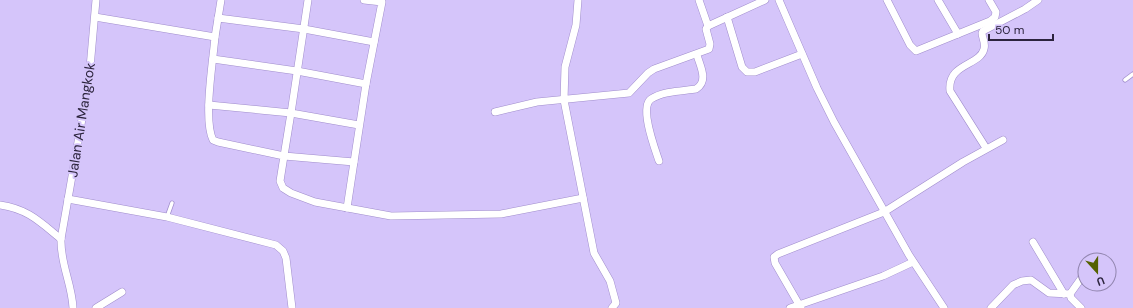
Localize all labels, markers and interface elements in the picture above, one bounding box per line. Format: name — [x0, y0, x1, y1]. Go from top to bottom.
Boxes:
scale bar — [989, 16, 1053, 42]
text: 50 m — [995, 22, 1024, 38]
street label: Jalan Air Mangkok — [63, 61, 99, 179]
north arrow — [1077, 252, 1117, 292]
text: U — [1095, 273, 1107, 289]

